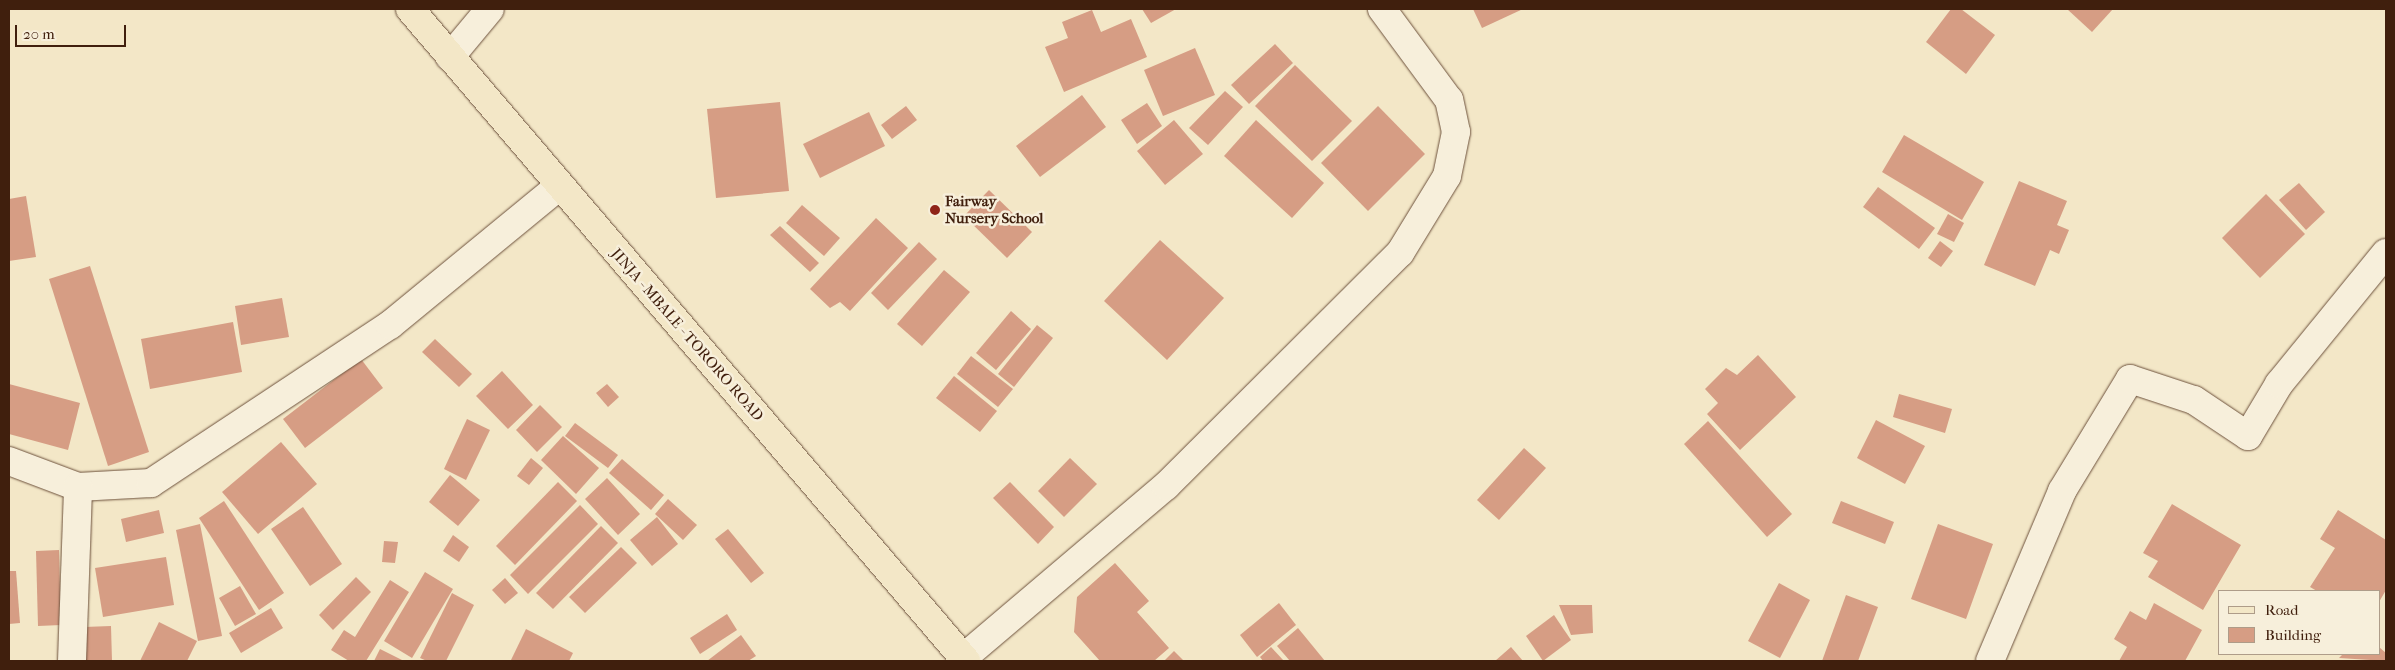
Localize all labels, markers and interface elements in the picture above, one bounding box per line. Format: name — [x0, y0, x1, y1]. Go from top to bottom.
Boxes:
scale bar — [18, 15, 129, 47]
text: 20 m — [23, 25, 55, 43]
place label: Fairway Nursery School — [945, 192, 1043, 227]
marker: Fairway Nursery School — [929, 204, 941, 216]
street label: JINJA - MBALE - TORORO ROAD — [607, 245, 767, 425]
legend — [2218, 590, 2380, 655]
text: Road — [2265, 601, 2298, 619]
text: Building — [2265, 626, 2321, 644]

